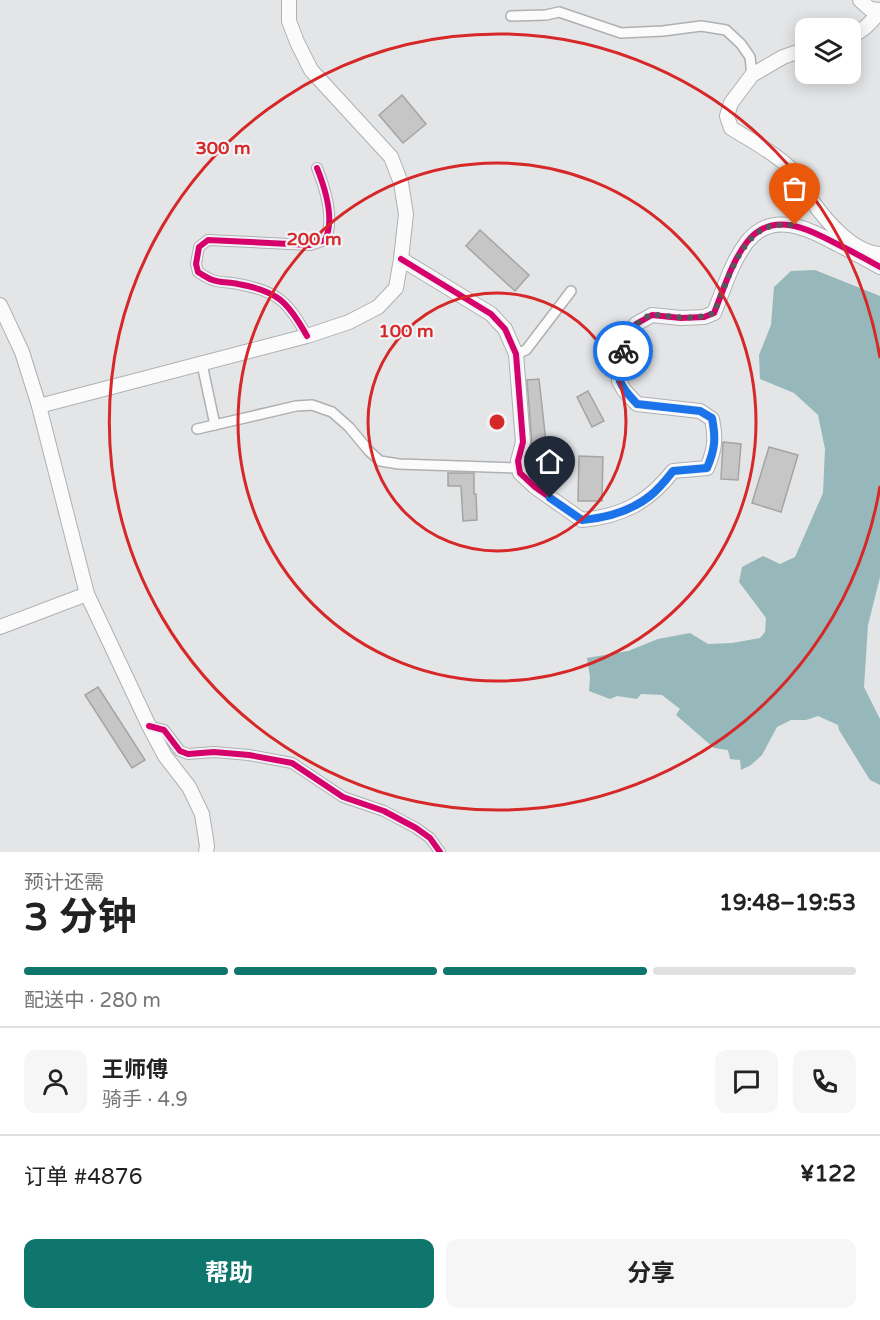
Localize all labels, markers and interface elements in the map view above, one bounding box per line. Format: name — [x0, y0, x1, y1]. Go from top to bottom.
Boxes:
map controls — [795, 18, 861, 84]
button: layers — [795, 18, 861, 84]
text: 300 m — [195, 137, 251, 159]
pin — [769, 163, 820, 225]
icon: bag — [778, 172, 811, 205]
text: 200 m — [286, 228, 342, 250]
text: 100 m — [378, 320, 434, 342]
courier — [593, 321, 653, 381]
icon: bike — [607, 335, 640, 368]
centre of rings — [487, 412, 507, 432]
pin — [524, 436, 575, 498]
icon: home — [533, 445, 566, 478]
text: 预计还需 — [24, 871, 104, 895]
text: 19:48–19:53 — [719, 890, 856, 916]
text: 3 分钟 — [24, 894, 137, 941]
text: 配送中 · 280 m — [24, 989, 161, 1013]
button: person — [24, 1050, 87, 1113]
button: chat — [715, 1050, 778, 1113]
button: phone — [793, 1050, 856, 1113]
text: 王师傅 — [102, 1057, 168, 1083]
text: 骑手 · 4.9 — [102, 1088, 188, 1112]
text: ¥122 — [800, 1161, 856, 1187]
text: 订单 #4876 — [24, 1164, 142, 1190]
button: 帮助 — [24, 1239, 434, 1308]
button: 分享 — [446, 1239, 856, 1308]

